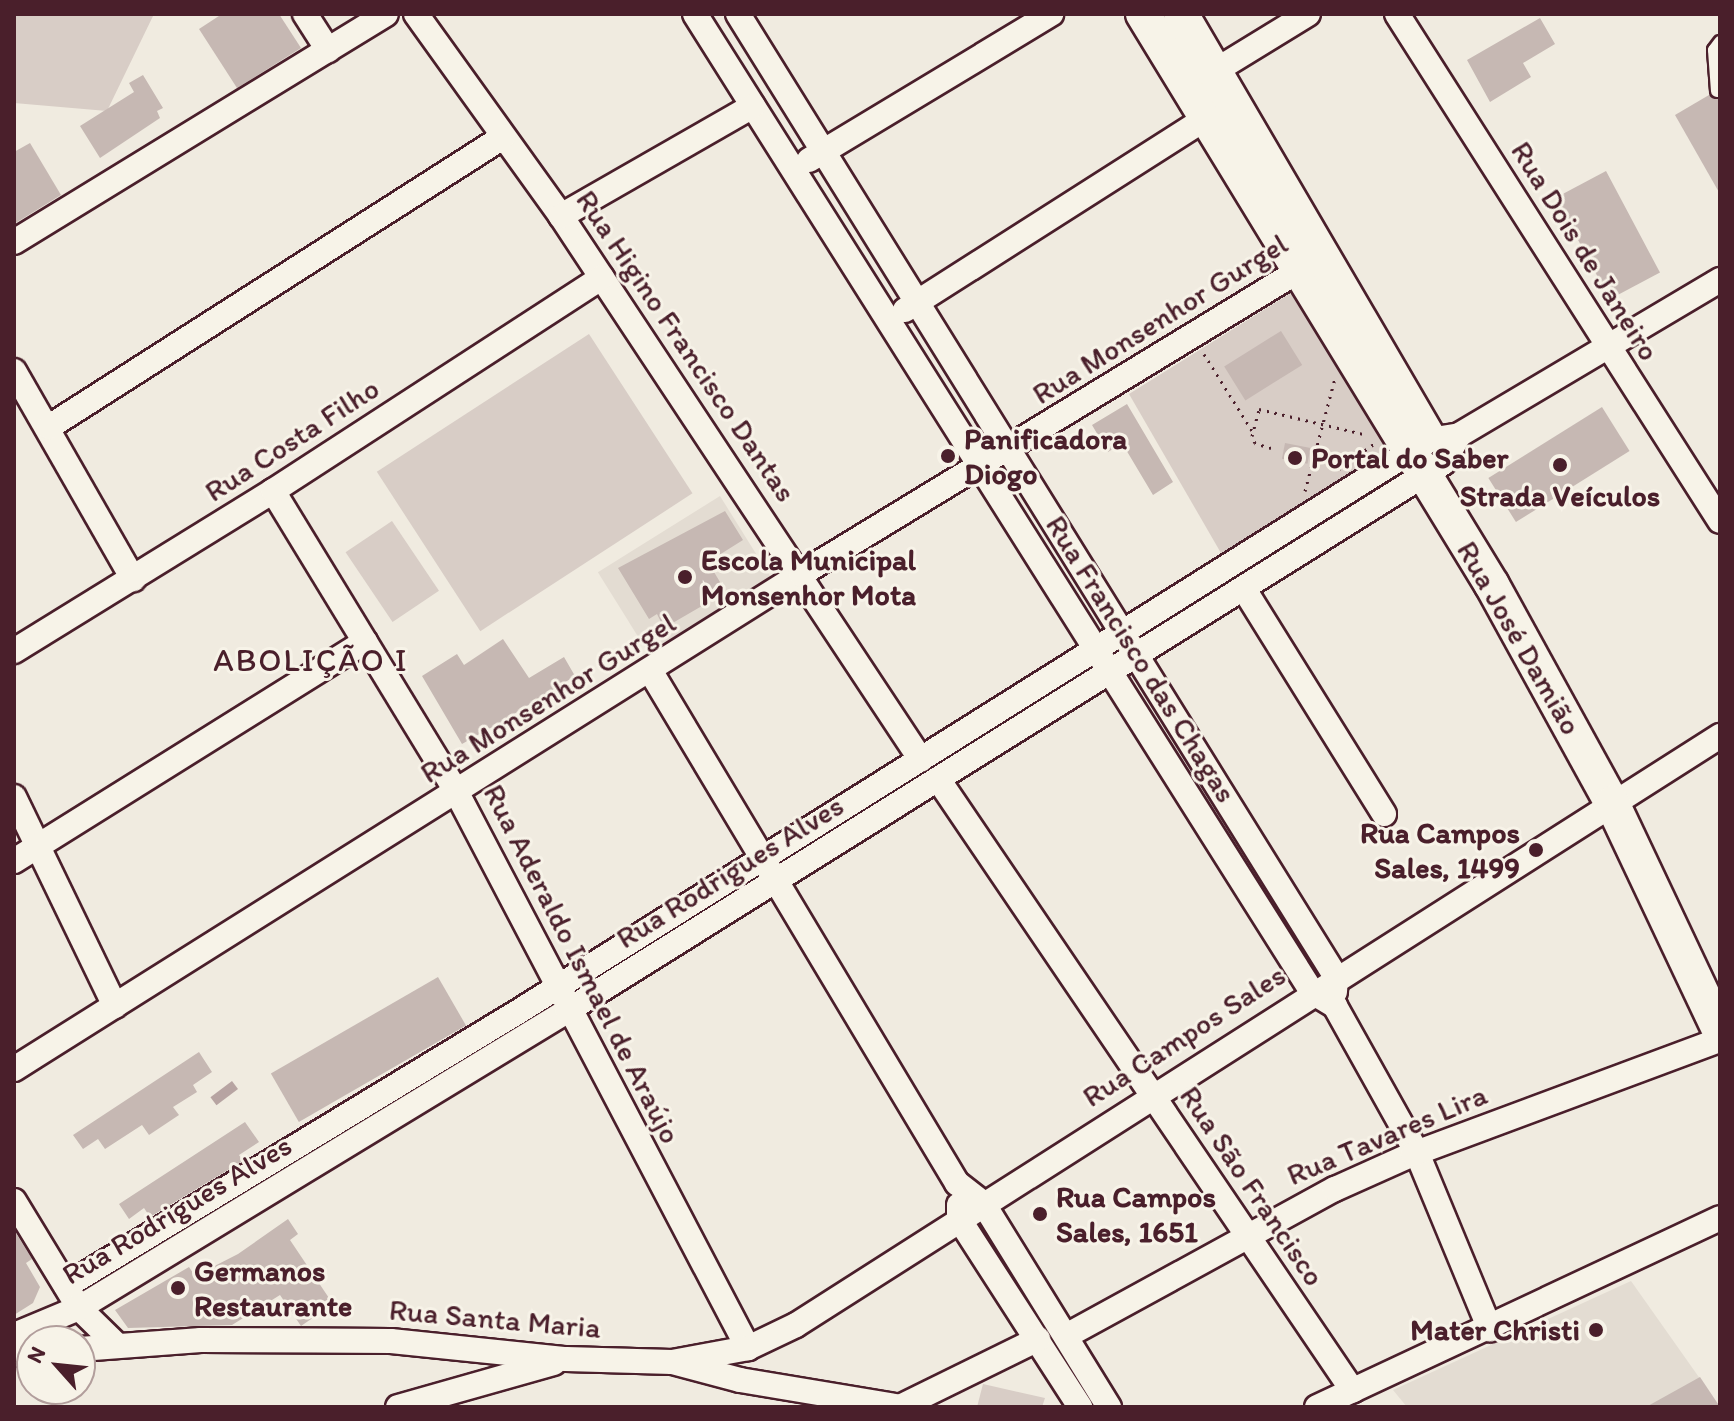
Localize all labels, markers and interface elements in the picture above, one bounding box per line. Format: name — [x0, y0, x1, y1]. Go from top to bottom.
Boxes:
street label: Rua Dois de Janeiro — [1503, 135, 1667, 367]
street label: Rua Higino Francisco Dantas — [568, 184, 804, 508]
street label: Rua Monsenhor Gurgel — [1026, 226, 1294, 412]
street label: Rua Costa Filho — [199, 371, 385, 509]
place label: Panificadora Diogo — [964, 421, 1127, 492]
place label: Portal do Saber — [1311, 440, 1508, 476]
marker: Panificadora Diogo — [939, 447, 957, 465]
marker: Portal do Saber — [1286, 449, 1304, 467]
marker: Strada Veículos — [1551, 456, 1569, 474]
place label: Strada Veículos — [1460, 478, 1660, 514]
street label: Rua Francisco das Chagas — [1038, 508, 1244, 810]
street label: Rua José Damião — [1449, 534, 1589, 742]
place label: Escola Municipal Monsenhor Mota — [701, 542, 916, 612]
marker: Escola Municipal Monsenhor Mota — [676, 568, 694, 586]
street label: Rua Monsenhor Gurgel — [414, 605, 682, 791]
district label: ABOLIÇÃO I — [213, 641, 409, 679]
street label: Rua Aderaldo Ismael de Araújo — [476, 779, 688, 1149]
street label: Rua Rodrigues Alves — [610, 788, 850, 956]
place label: Rua Campos Sales, 1499 — [1360, 815, 1520, 886]
marker: Rua Campos Sales, 1499 — [1527, 841, 1545, 859]
street label: Rua Campos Sales — [1076, 957, 1292, 1115]
street label: Rua Tavares Lira — [1283, 1077, 1491, 1193]
street label: Rua São Francisco — [1172, 1079, 1332, 1293]
street label: Rua Rodrigues Alves — [56, 1127, 298, 1293]
place label: Rua Campos Sales, 1651 — [1056, 1179, 1216, 1250]
marker: Rua Campos Sales, 1651 — [1031, 1205, 1049, 1223]
place label: Germanos Restaurante — [194, 1253, 352, 1324]
marker: Germanos Restaurante — [169, 1279, 187, 1297]
street label: Rua Santa Maria — [387, 1292, 603, 1346]
place label: Mater Christi — [1410, 1312, 1580, 1348]
marker: Mater Christi — [1587, 1321, 1605, 1339]
north arrow — [16, 1325, 96, 1405]
text: N — [21, 1342, 51, 1368]

